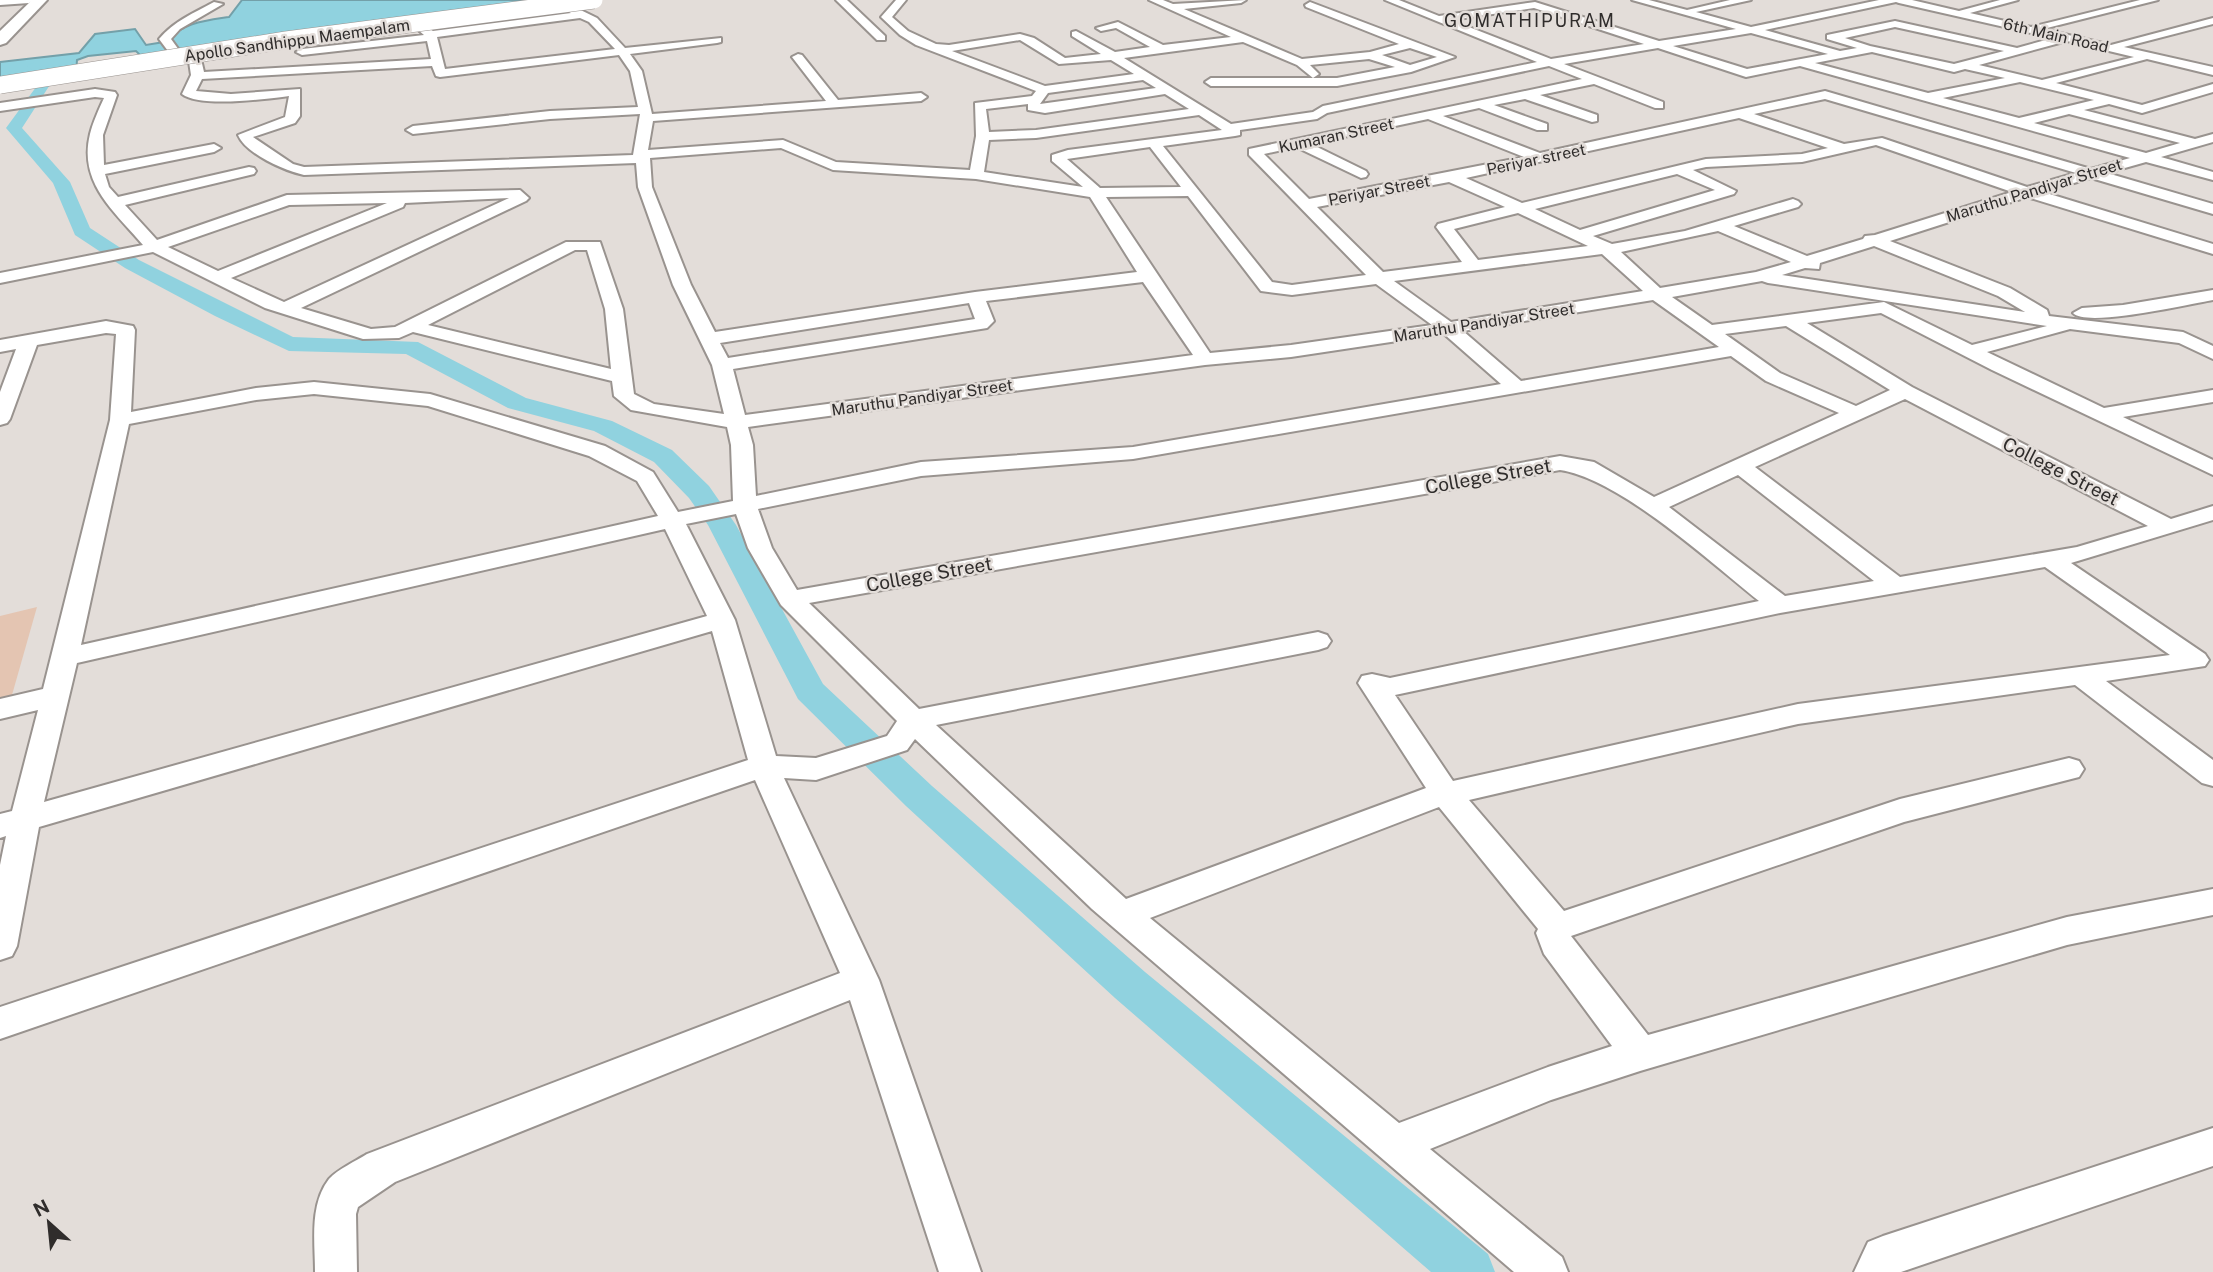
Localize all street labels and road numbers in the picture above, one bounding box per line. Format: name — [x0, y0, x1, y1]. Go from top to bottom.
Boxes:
street label: 6th Main Road — [2001, 14, 2110, 57]
street label: Apollo Sandhippu Maempalam — [183, 15, 411, 66]
street label: Kumaran Street — [1277, 114, 1395, 157]
street label: Periyar street — [1485, 140, 1587, 179]
street label: Maruthu Pandiyar Street — [1944, 155, 2124, 226]
street label: Periyar Street — [1327, 171, 1432, 210]
street label: Maruthu Pandiyar Street — [1392, 299, 1576, 346]
street label: Maruthu Pandiyar Street — [830, 375, 1014, 420]
street label: College Street — [1999, 432, 2123, 510]
street label: College Street — [1423, 454, 1553, 498]
street label: College Street — [864, 552, 994, 596]

